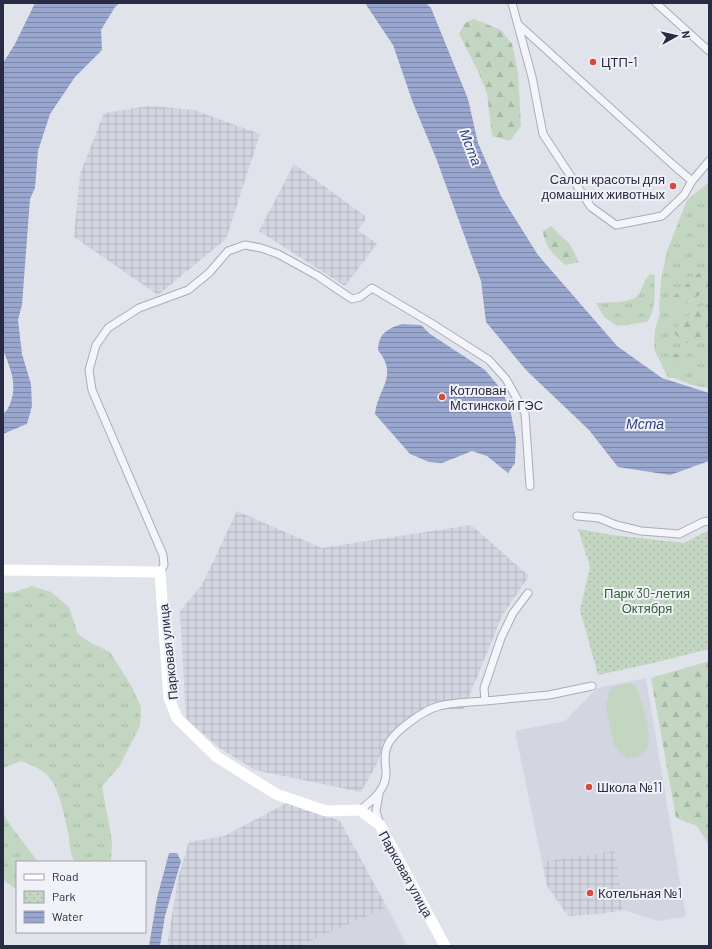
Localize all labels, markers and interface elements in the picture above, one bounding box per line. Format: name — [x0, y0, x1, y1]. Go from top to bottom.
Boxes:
north arrow — [656, 16, 696, 56]
text: N — [679, 30, 693, 39]
place label: ЦТП-1 — [601, 54, 638, 70]
marker: ЦТП-1 — [588, 57, 598, 67]
water label: Мста — [456, 126, 486, 168]
place label: Салон красоты для домашних животных — [541, 171, 665, 202]
marker: Салон красоты для домашних животных — [668, 181, 678, 191]
place label: Котлован Мстинской ГЭС — [450, 382, 543, 413]
marker: Котлован Мстинской ГЭС — [437, 392, 447, 402]
water label: Мста — [626, 415, 664, 432]
park label: Парк 30-летия Октября — [604, 585, 690, 616]
street label: Парковая улица — [155, 603, 181, 701]
place label: Школа №11 — [597, 779, 662, 795]
marker: Школа №11 — [584, 782, 594, 792]
street label: Парковая улица — [376, 828, 437, 921]
legend — [16, 861, 146, 933]
text: Road — [52, 869, 79, 883]
place label: Котельная №1 — [598, 885, 682, 901]
marker: Котельная №1 — [585, 888, 595, 898]
text: Park — [52, 889, 76, 903]
text: Water — [52, 909, 84, 923]

